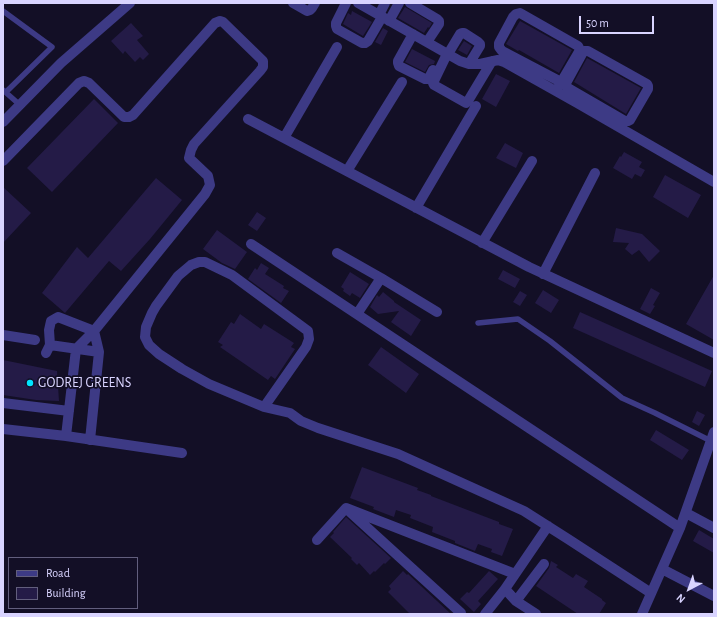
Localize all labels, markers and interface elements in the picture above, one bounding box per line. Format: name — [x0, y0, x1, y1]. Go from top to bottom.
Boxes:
scale bar — [581, 8, 656, 34]
text: 50 m — [586, 17, 609, 29]
place label: GODREJ GREENS — [38, 375, 131, 391]
marker: GODREJ GREENS — [25, 378, 35, 388]
legend — [8, 557, 138, 609]
text: Road — [46, 567, 70, 579]
north arrow — [669, 569, 709, 609]
text: Building — [46, 587, 86, 599]
text: N — [674, 592, 687, 605]

